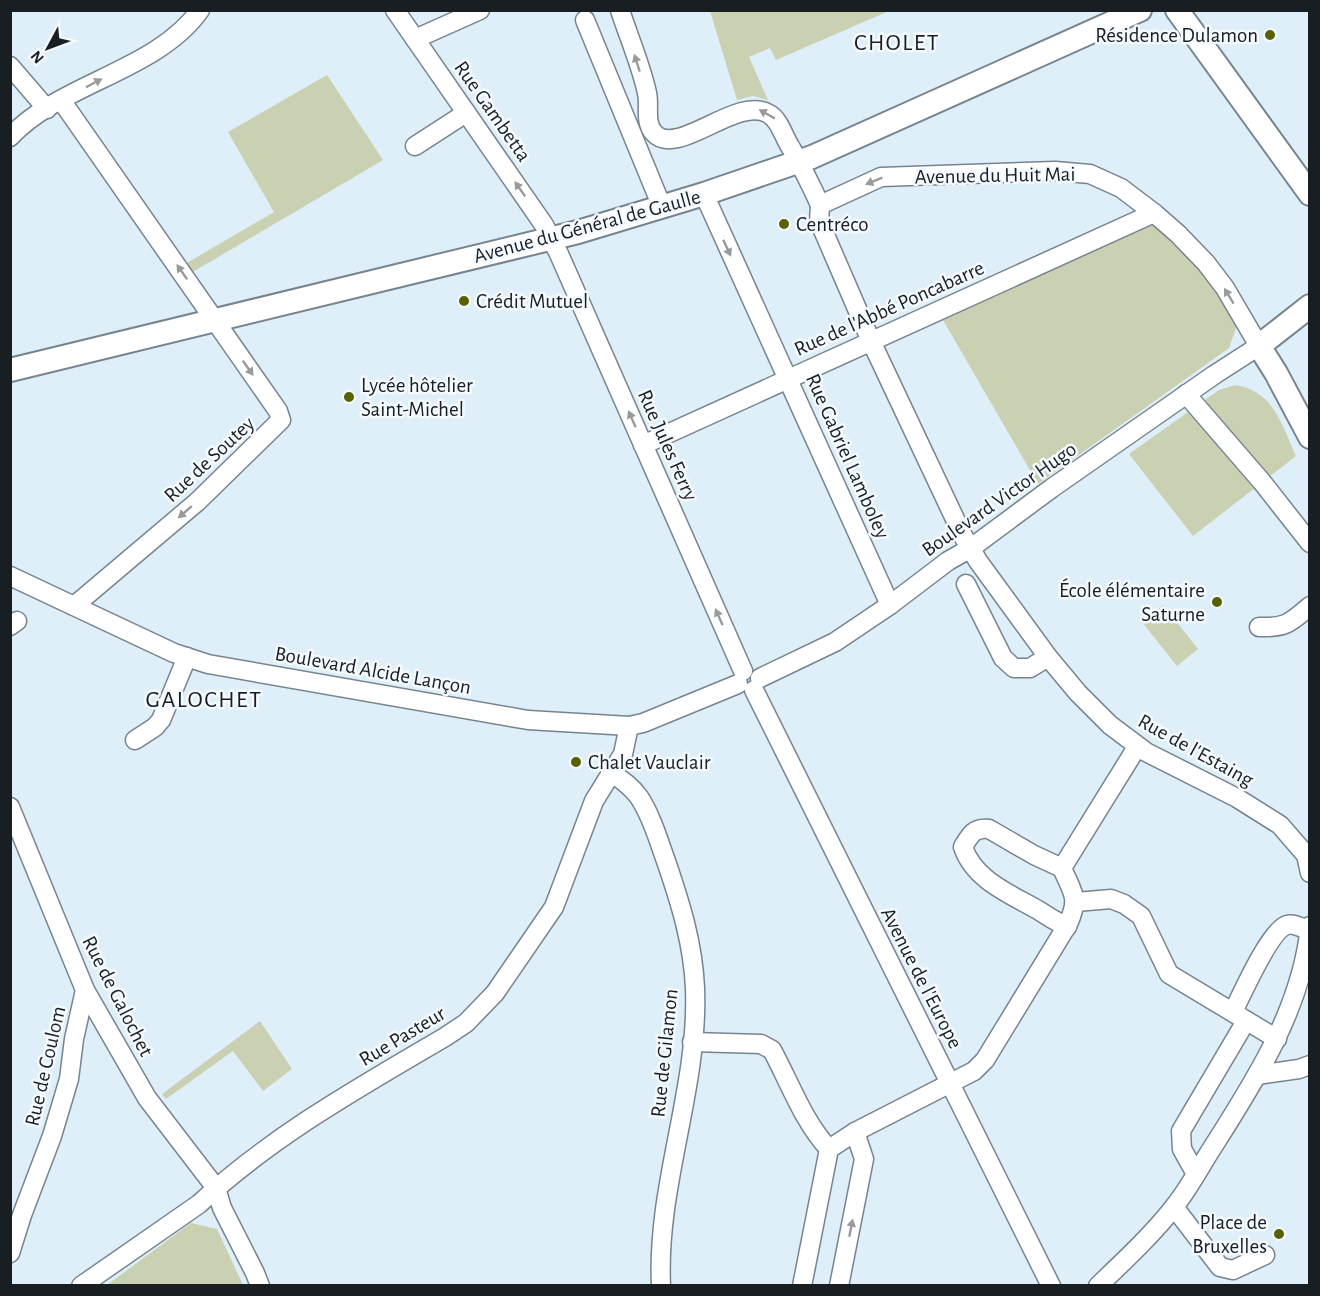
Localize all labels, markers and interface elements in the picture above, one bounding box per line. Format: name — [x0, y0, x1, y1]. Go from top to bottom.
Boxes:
north arrow — [18, 18, 78, 78]
place label: Résidence Dulamon — [1095, 25, 1258, 46]
marker: Résidence Dulamon — [1263, 28, 1277, 42]
district label: CHOLET — [854, 31, 940, 55]
text: N — [28, 48, 47, 67]
one-way arrow — [632, 54, 641, 72]
street label: Rue Gambetta — [450, 57, 535, 166]
one-way arrow — [86, 78, 103, 88]
one-way arrow — [758, 109, 775, 120]
street label: Avenue du Huit Mai — [914, 164, 1076, 187]
one-way arrow — [865, 177, 883, 186]
one-way arrow — [514, 181, 525, 198]
street label: Avenue du Général de Gaulle — [471, 186, 703, 267]
place label: Centréco — [796, 214, 869, 235]
marker: Centréco — [777, 217, 791, 231]
one-way arrow — [723, 239, 732, 256]
street label: Rue de l'Abbé Poncabarre — [791, 257, 987, 360]
one-way arrow — [176, 265, 188, 281]
one-way arrow — [1224, 288, 1235, 304]
place label: Crédit Mutuel — [476, 291, 588, 312]
marker: Crédit Mutuel — [457, 294, 471, 308]
one-way arrow — [243, 360, 254, 377]
street label: Rue Gabriel Lamboley — [802, 371, 893, 542]
place label: Lycée hôtelier Saint-Michel — [361, 375, 473, 420]
street label: Rue Jules Ferry — [634, 387, 701, 504]
marker: Lycée hôtelier Saint-Michel — [342, 390, 356, 404]
one-way arrow — [627, 410, 637, 428]
street label: Rue de Soutey — [160, 413, 258, 506]
street label: Boulevard Victor Hugo — [918, 438, 1080, 561]
one-way arrow — [178, 505, 193, 519]
place label: École élémentaire Saturne — [1059, 578, 1205, 625]
marker: École élémentaire Saturne — [1210, 595, 1224, 609]
one-way arrow — [714, 608, 723, 626]
street label: Boulevard Alcide Lançon — [273, 643, 473, 698]
district label: GALOCHET — [146, 688, 262, 712]
street label: Rue de l'Estaing — [1135, 710, 1258, 791]
place label: Chalet Vauclair — [588, 752, 711, 773]
marker: Chalet Vauclair — [569, 755, 583, 769]
street label: Avenue de l'Europe — [877, 904, 966, 1052]
street label: Rue de Galochet — [78, 933, 157, 1060]
street label: Rue de Gilamon — [647, 988, 682, 1118]
street label: Rue Pasteur — [356, 1003, 449, 1070]
street label: Rue de Coulom — [21, 1004, 70, 1128]
place label: Place de Bruxelles — [1192, 1212, 1267, 1257]
one-way arrow — [847, 1219, 856, 1238]
marker: Place de Bruxelles — [1272, 1227, 1286, 1241]

